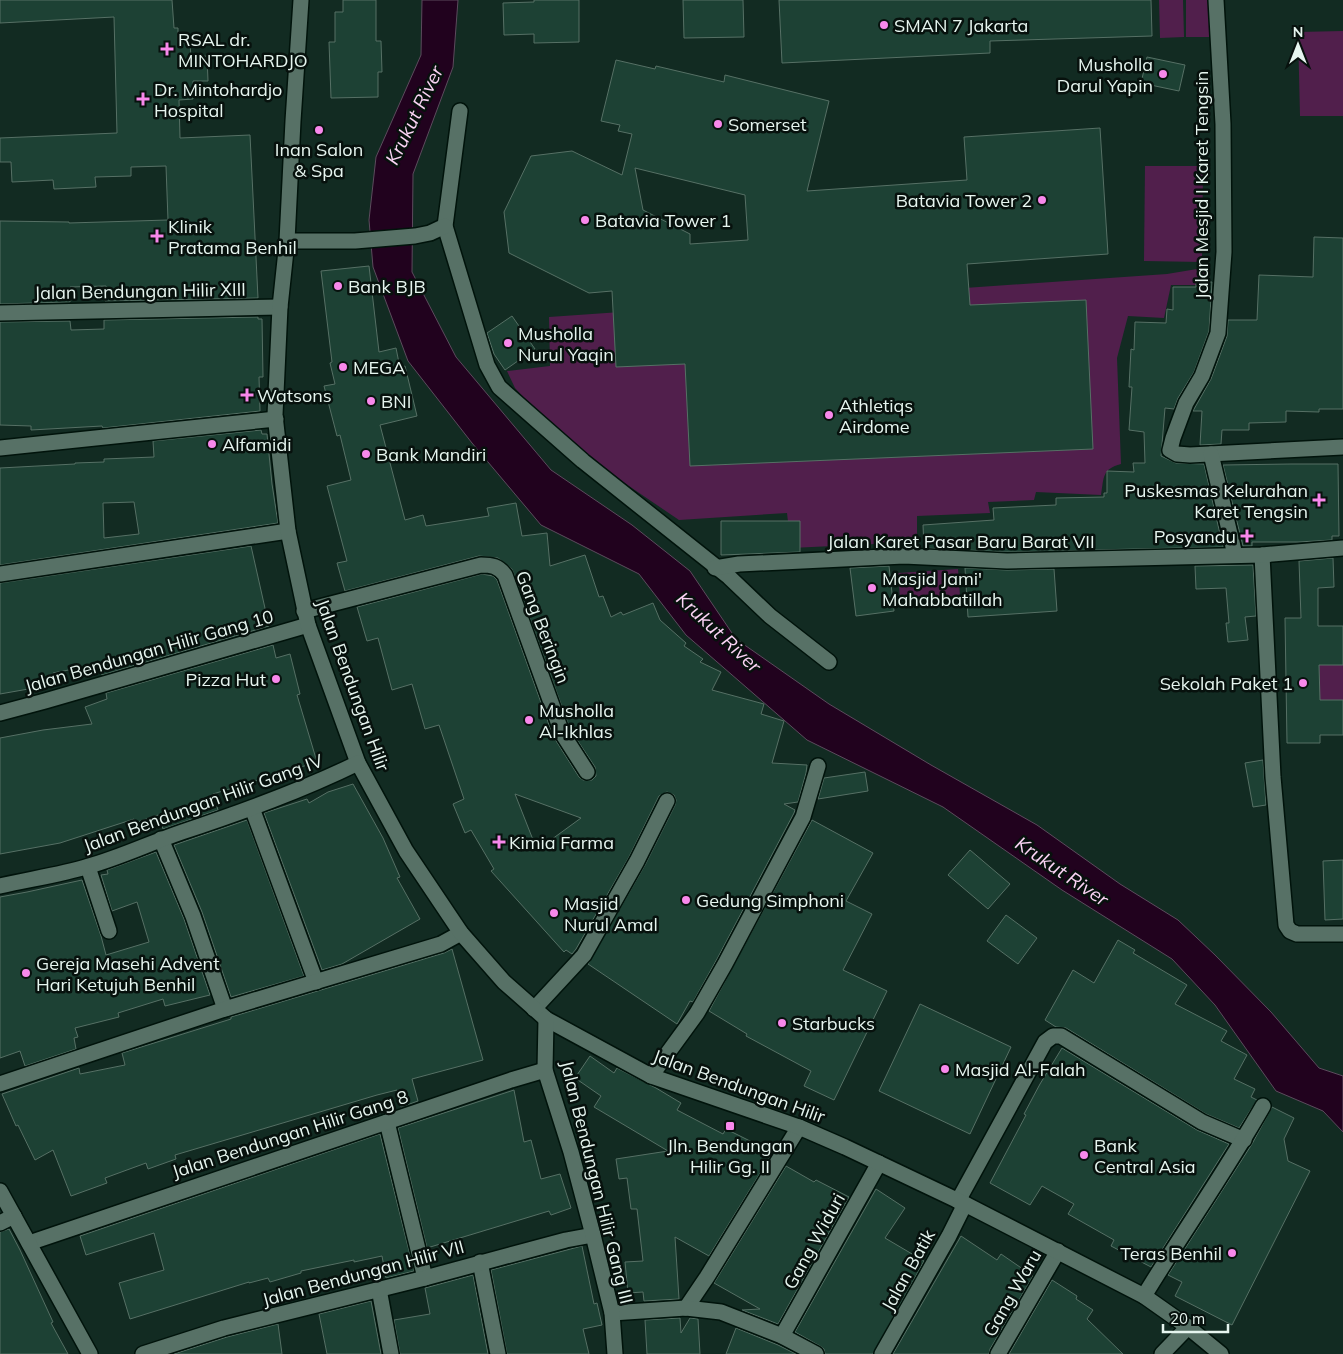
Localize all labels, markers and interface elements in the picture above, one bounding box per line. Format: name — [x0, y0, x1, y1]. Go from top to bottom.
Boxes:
place label: SMAN 7 Jakarta — [894, 14, 1028, 37]
marker: SMAN 7 Jakarta — [878, 19, 890, 31]
north arrow — [1273, 20, 1323, 70]
text: N — [1293, 23, 1303, 41]
place label: RSAL dr. MINTOHARDJO — [178, 28, 308, 72]
marker: RSAL dr. MINTOHARDJO — [160, 42, 174, 56]
place label: Musholla Darul Yapin — [1057, 53, 1153, 97]
water label: Krukut River — [380, 61, 449, 168]
marker: Musholla Darul Yapin — [1157, 68, 1169, 80]
street label: Jalan Mesjid I Karet Tengsin — [1190, 71, 1213, 299]
place label: Dr. Mintohardjo Hospital — [154, 78, 282, 122]
marker: Dr. Mintohardjo Hospital — [136, 92, 150, 106]
place label: Somerset — [728, 113, 807, 136]
marker: Somerset — [712, 118, 724, 130]
marker: Inan Salon & Spa — [313, 124, 325, 136]
place label: Inan Salon & Spa — [275, 138, 363, 182]
place label: Batavia Tower 2 — [896, 189, 1032, 212]
marker: Batavia Tower 2 — [1036, 194, 1048, 206]
place label: Batavia Tower 1 — [595, 209, 731, 232]
marker: Batavia Tower 1 — [579, 214, 591, 226]
place label: Klinik Pratama Benhil — [168, 215, 297, 259]
marker: Klinik Pratama Benhil — [150, 229, 164, 243]
place label: Bank BJB — [348, 275, 426, 298]
street label: Jalan Bendungan Hilir XIII — [34, 278, 246, 304]
marker: Bank BJB — [332, 280, 344, 292]
place label: Musholla Nurul Yaqin — [518, 322, 614, 366]
marker: Musholla Nurul Yaqin — [502, 337, 514, 349]
place label: MEGA — [353, 356, 405, 379]
marker: MEGA — [337, 361, 349, 373]
place label: Watsons — [257, 384, 332, 407]
marker: Watsons — [241, 389, 253, 401]
place label: BNI — [381, 390, 411, 413]
place label: Athletiqs Airdome — [839, 394, 913, 438]
marker: BNI — [365, 395, 377, 407]
marker: Athletiqs Airdome — [823, 409, 835, 421]
place label: Alfamidi — [222, 433, 291, 456]
marker: Alfamidi — [206, 438, 218, 450]
place label: Bank Mandiri — [376, 443, 486, 466]
marker: Bank Mandiri — [360, 448, 372, 460]
place label: Puskesmas Kelurahan Karet Tengsin — [1124, 479, 1308, 523]
marker: Puskesmas Kelurahan Karet Tengsin — [1312, 493, 1326, 507]
place label: Posyandu — [1154, 525, 1236, 548]
marker: Posyandu — [1240, 529, 1254, 543]
street label: Jalan Karet Pasar Baru Barat VII — [827, 530, 1095, 553]
street label: Gang Beringin — [511, 567, 575, 687]
place label: Masjid Jami' Mahabbatillah — [882, 567, 1003, 611]
marker: Masjid Jami' Mahabbatillah — [866, 582, 878, 594]
water label: Krukut River — [672, 587, 767, 678]
street label: Jalan Bendungan Hilir — [311, 596, 395, 775]
street label: Jalan Bendungan Hilir Gang 10 — [22, 604, 276, 698]
place label: Pizza Hut — [185, 668, 266, 691]
place label: Sekolah Paket 1 — [1160, 672, 1293, 695]
marker: Pizza Hut — [270, 673, 282, 685]
marker: Sekolah Paket 1 — [1297, 677, 1309, 689]
place label: Musholla Al-Ikhlas — [539, 699, 614, 743]
marker: Musholla Al-Ikhlas — [523, 714, 535, 726]
street label: Jalan Bendungan Hilir Gang IV — [80, 749, 326, 857]
place label: Kimia Farma — [509, 831, 614, 854]
water label: Krukut River — [1011, 831, 1114, 912]
marker: Kimia Farma — [493, 836, 505, 848]
place label: Gedung Simphoni — [696, 889, 844, 912]
place label: Masjid Nurul Amal — [564, 892, 658, 936]
marker: Gedung Simphoni — [680, 894, 692, 906]
marker: Masjid Nurul Amal — [548, 907, 560, 919]
place label: Gereja Masehi Advent Hari Ketujuh Benhil — [36, 952, 219, 996]
marker: Gereja Masehi Advent Hari Ketujuh Benhil — [20, 967, 32, 979]
place label: Starbucks — [792, 1012, 875, 1035]
marker: Starbucks — [776, 1017, 788, 1029]
street label: Jalan Bendungan Hilir — [650, 1044, 829, 1128]
street label: Jalan Bendungan Hilir Gang III — [556, 1058, 638, 1306]
place label: Masjid Al-Falah — [955, 1058, 1086, 1081]
marker: Masjid Al-Falah — [939, 1063, 951, 1075]
street label: Jalan Bendungan Hilir Gang 8 — [169, 1085, 411, 1183]
marker: Jln. Bendungan Hilir Gg. II — [724, 1120, 736, 1132]
place label: Jln. Bendungan Hilir Gg. II — [667, 1134, 793, 1178]
place label: Bank Central Asia — [1094, 1134, 1196, 1178]
marker: Bank Central Asia — [1078, 1149, 1090, 1161]
street label: Gang Widuri — [778, 1189, 850, 1293]
street label: Jalan Batik — [876, 1224, 940, 1315]
street label: Jalan Bendungan Hilir VII — [260, 1235, 466, 1311]
place label: Teras Benhil — [1120, 1242, 1222, 1265]
street label: Gang Waru — [978, 1245, 1046, 1341]
marker: Teras Benhil — [1226, 1247, 1238, 1259]
scale bar — [1163, 1302, 1228, 1334]
text: 20 m — [1170, 1309, 1205, 1328]

